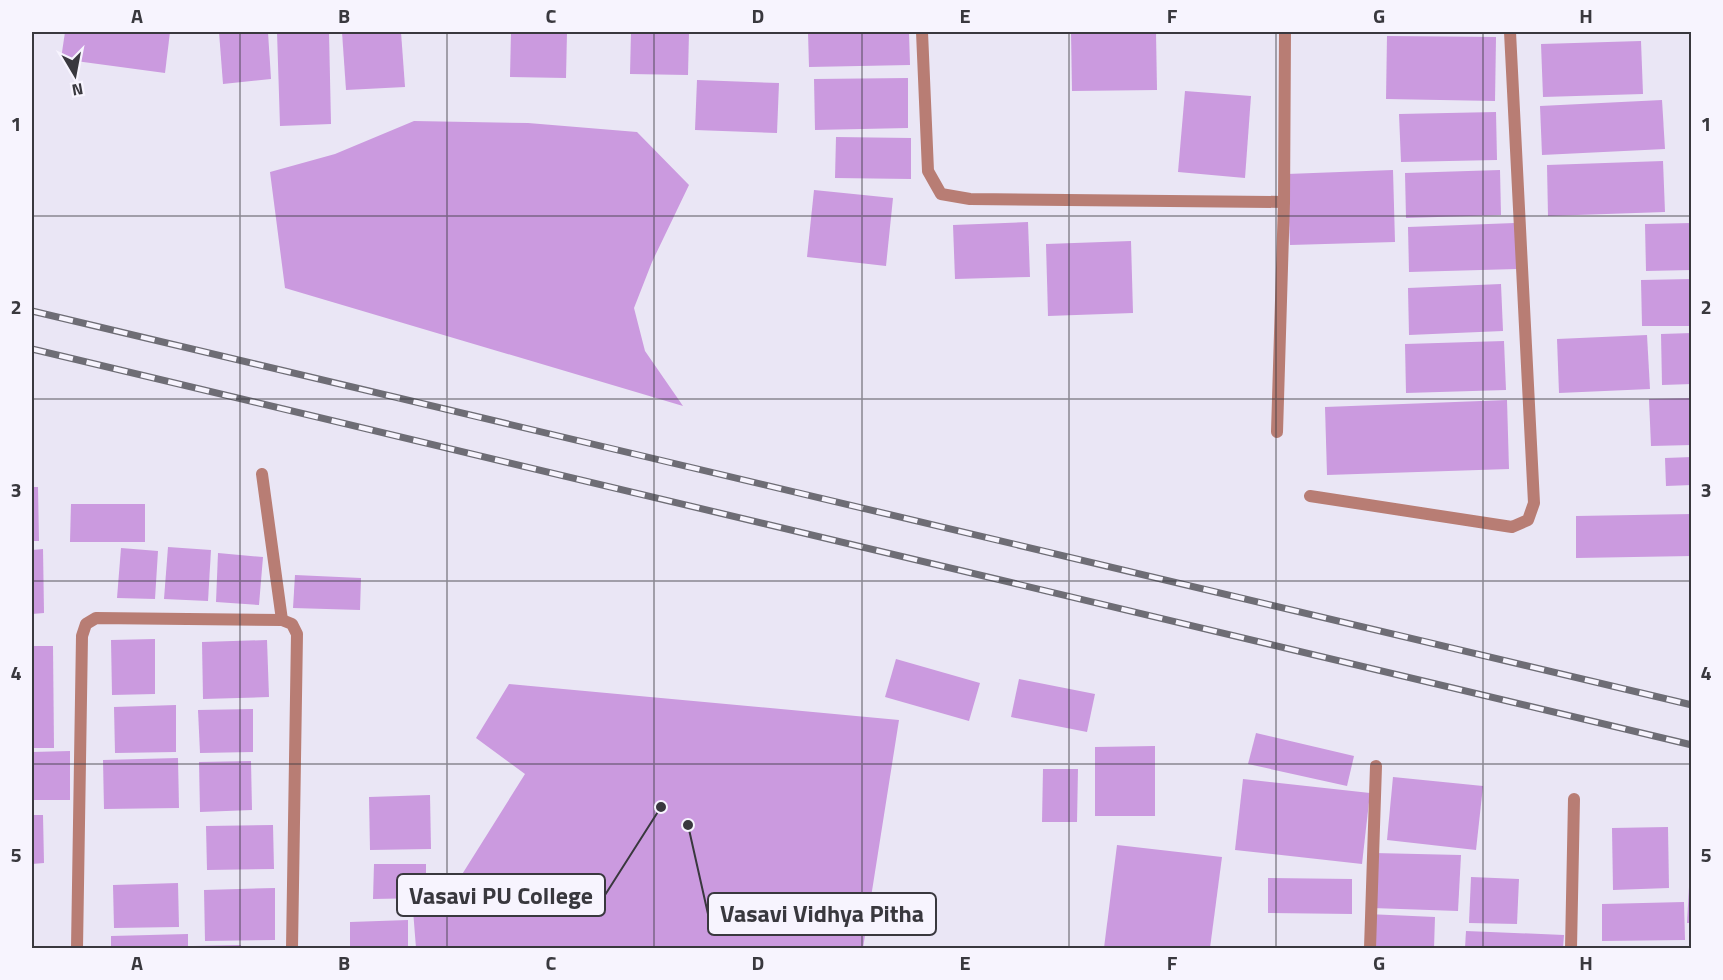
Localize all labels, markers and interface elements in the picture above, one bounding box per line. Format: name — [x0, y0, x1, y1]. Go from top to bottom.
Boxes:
text: A — [131, 0, 143, 31]
text: B — [338, 0, 350, 31]
text: C — [546, 0, 557, 31]
text: D — [752, 0, 764, 31]
text: E — [959, 0, 971, 31]
text: F — [1167, 0, 1178, 31]
text: G — [1373, 0, 1385, 31]
text: H — [1579, 0, 1593, 31]
north arrow — [45, 45, 105, 105]
text: N — [70, 77, 85, 103]
text: 1 — [10, 108, 22, 139]
text: 1 — [1700, 108, 1712, 139]
text: 2 — [10, 291, 22, 322]
text: 2 — [1700, 291, 1712, 322]
text: 3 — [10, 474, 22, 505]
text: 3 — [1700, 474, 1712, 505]
text: 4 — [10, 657, 22, 688]
text: 4 — [1700, 657, 1712, 688]
text: 5 — [10, 839, 22, 870]
text: 5 — [1700, 839, 1712, 870]
callout: Vasavi PU College — [397, 874, 605, 916]
text: Vasavi PU College — [409, 877, 593, 913]
callout: Vasavi Vidhya Pitha — [708, 893, 936, 935]
text: Vasavi Vidhya Pitha — [720, 895, 924, 931]
text: A — [131, 947, 143, 978]
text: B — [338, 947, 350, 978]
text: C — [546, 947, 557, 978]
text: D — [752, 947, 764, 978]
text: E — [959, 947, 971, 978]
text: F — [1167, 947, 1178, 978]
text: G — [1373, 947, 1385, 978]
text: H — [1579, 947, 1593, 978]

